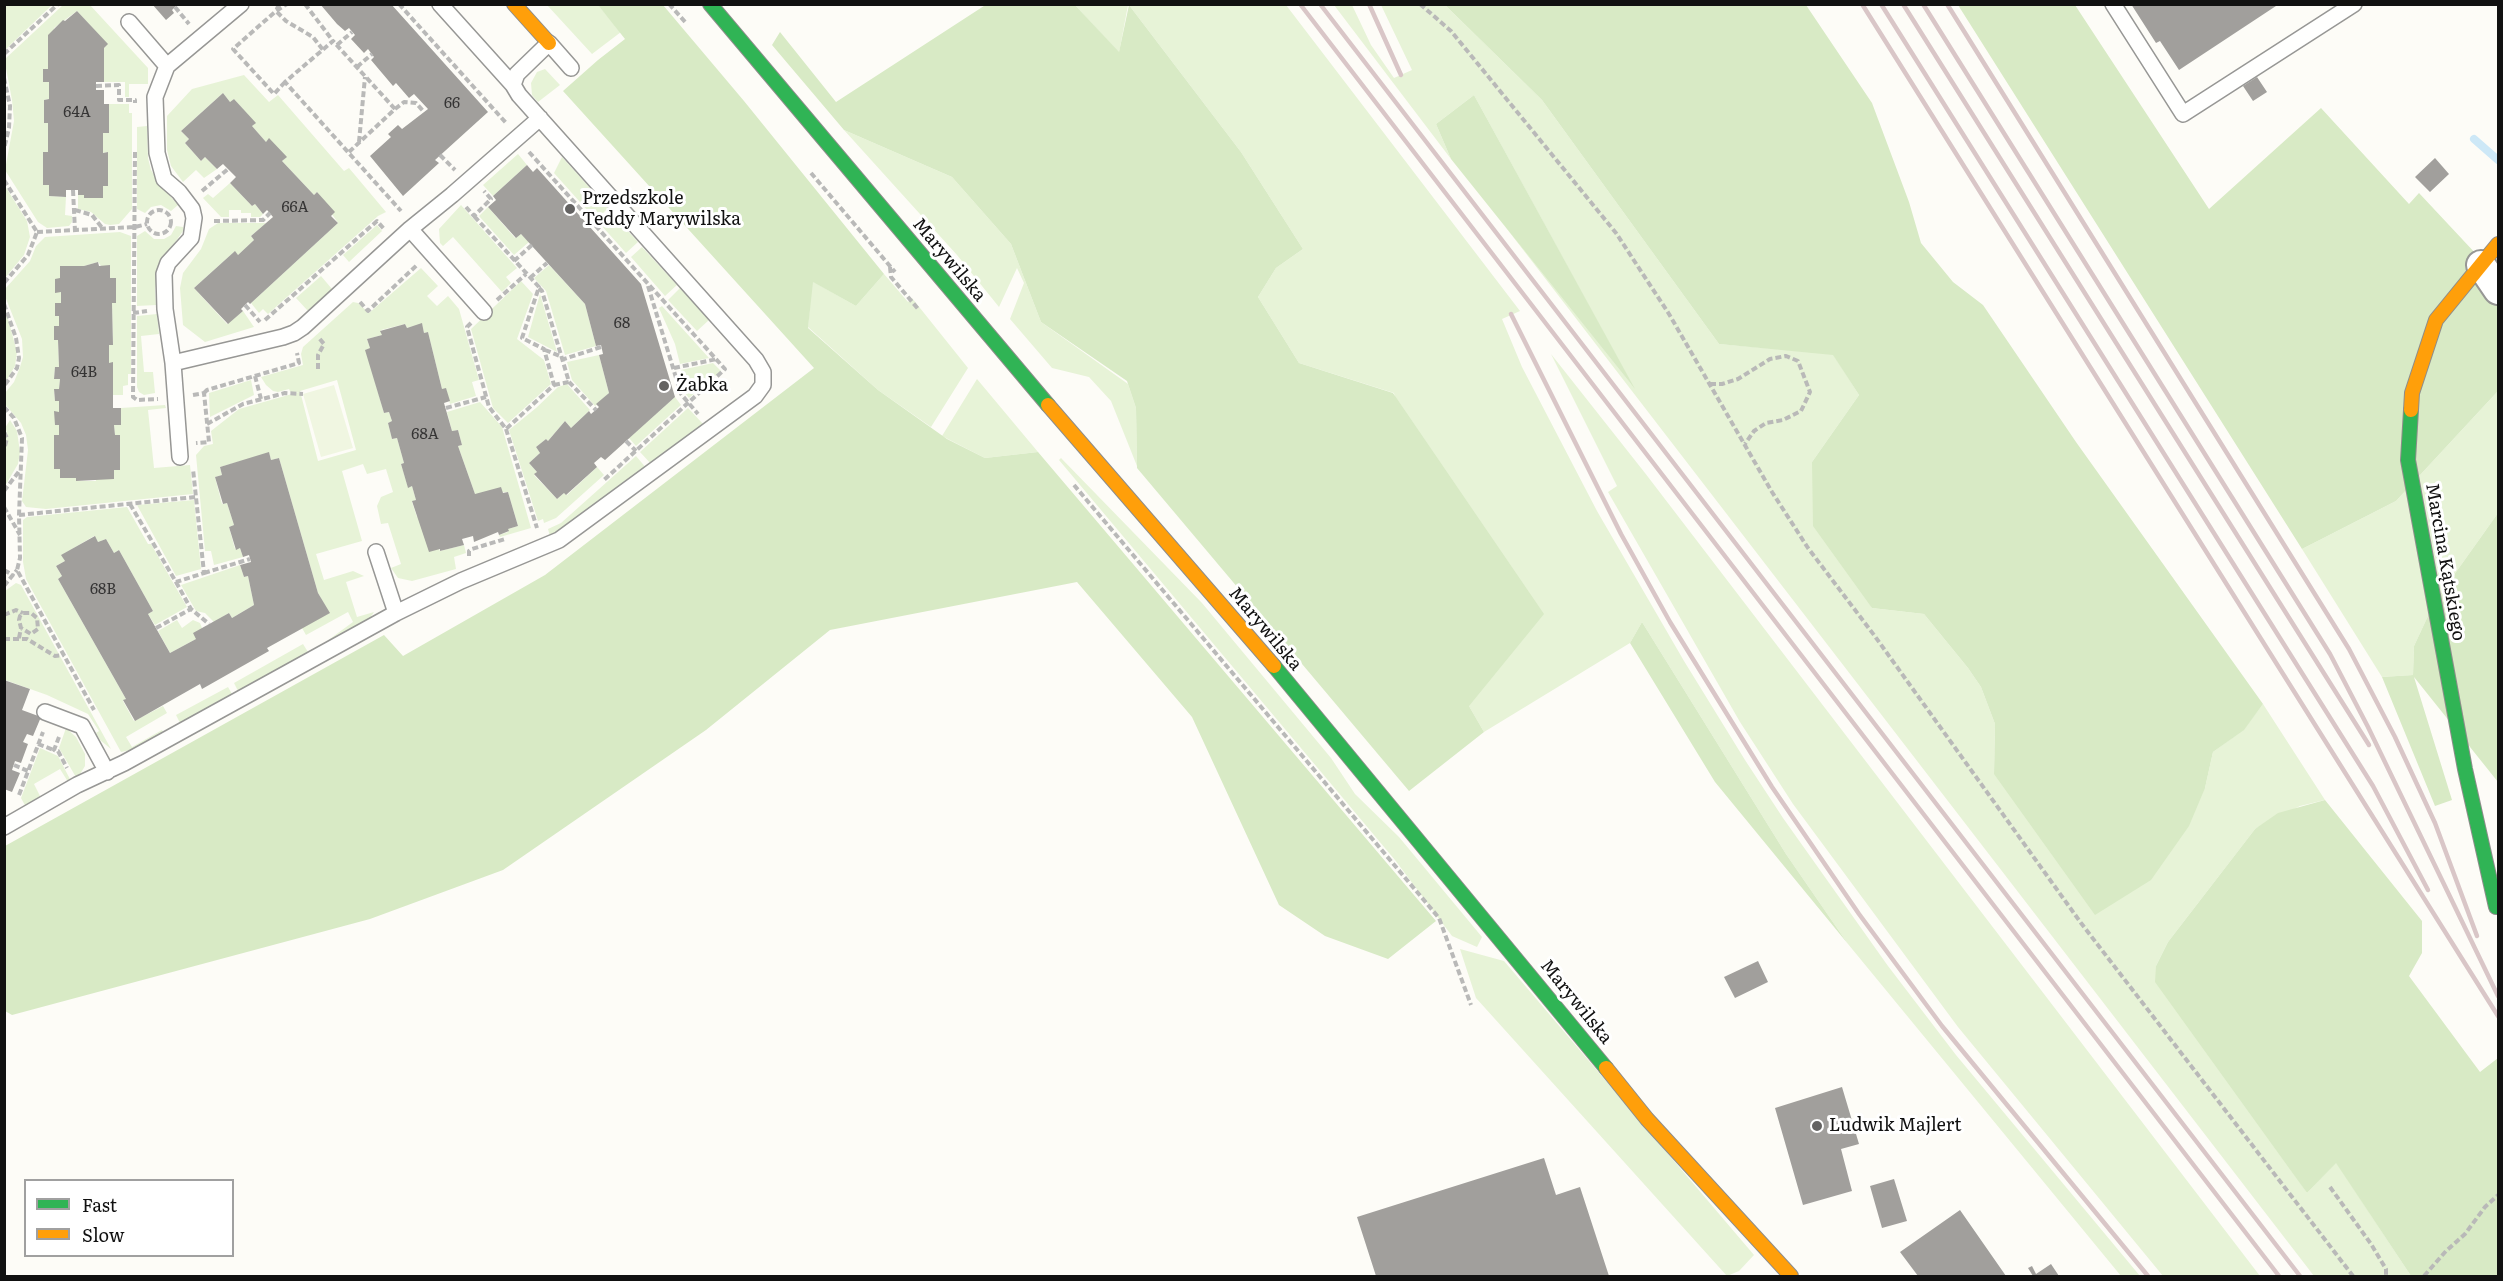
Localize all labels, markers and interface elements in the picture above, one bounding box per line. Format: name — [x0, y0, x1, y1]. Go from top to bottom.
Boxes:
house number: 66 — [444, 95, 460, 113]
house number: 64A — [63, 104, 91, 122]
place label: Przedszkole Teddy Marywilska — [582, 188, 741, 230]
house number: 66A — [281, 199, 309, 217]
marker: Przedszkole Teddy Marywilska — [563, 202, 577, 216]
street label: Marywilska — [908, 214, 990, 306]
house number: 68 — [614, 315, 630, 333]
house number: 64B — [71, 364, 97, 382]
place label: Żabka — [676, 375, 728, 397]
marker: Żabka — [657, 379, 671, 393]
house number: 68A — [411, 426, 439, 444]
street label: Marcina Kątskiego — [2420, 481, 2470, 643]
house number: 68B — [90, 581, 116, 599]
street label: Marywilska — [1224, 583, 1306, 675]
street label: Marywilska — [1535, 955, 1617, 1049]
place label: Ludwik Majlert — [1829, 1115, 1961, 1137]
marker: Ludwik Majlert — [1810, 1119, 1824, 1133]
legend — [24, 1179, 234, 1257]
text: Fast — [82, 1191, 117, 1218]
text: Slow — [82, 1221, 124, 1248]

